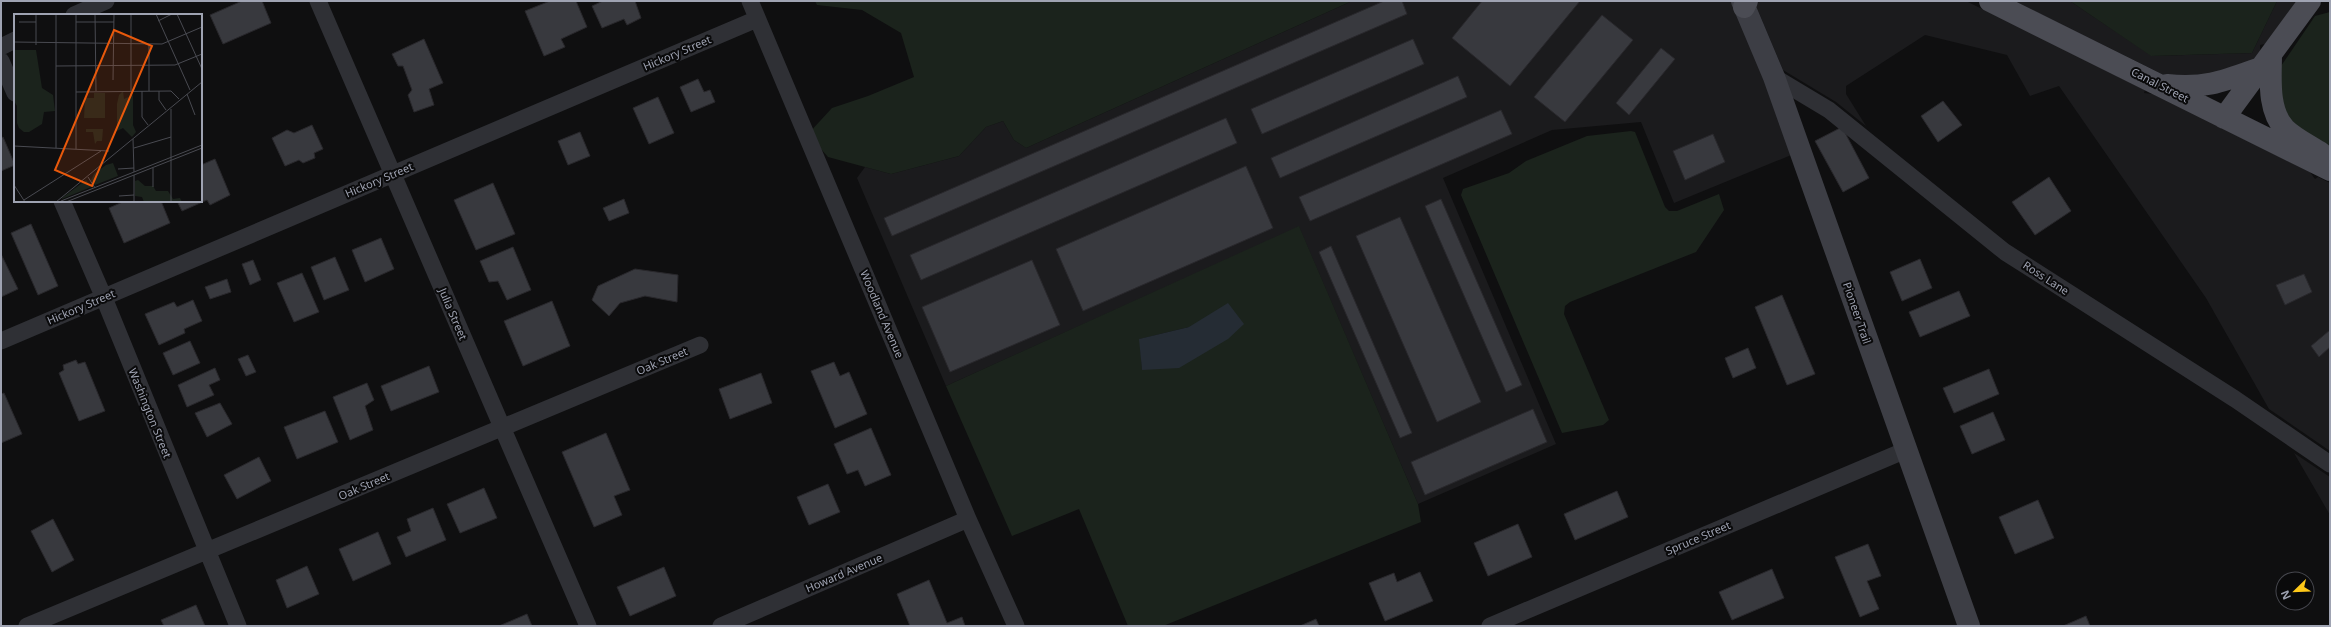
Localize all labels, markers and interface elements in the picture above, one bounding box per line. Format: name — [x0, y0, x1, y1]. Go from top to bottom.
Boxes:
inset map — [14, 14, 202, 202]
street label: Hickory Street — [640, 31, 713, 74]
street label: Canal Street — [2129, 64, 2191, 105]
street label: Hickory Street — [342, 158, 415, 201]
street label: Ross Lane — [2020, 257, 2072, 298]
street label: Woodland Avenue — [857, 268, 908, 360]
street label: Pioneer Trail — [1840, 280, 1875, 346]
street label: Hickory Street — [44, 285, 117, 328]
street label: Julia Street — [435, 285, 471, 342]
street label: Oak Street — [634, 343, 690, 378]
street label: Washington Street — [126, 366, 175, 460]
street label: Oak Street — [336, 468, 392, 503]
street label: Spruce Street — [1663, 517, 1733, 558]
street label: Howard Avenue — [803, 550, 884, 595]
north arrow — [2275, 571, 2315, 611]
text: N — [2277, 588, 2294, 602]

